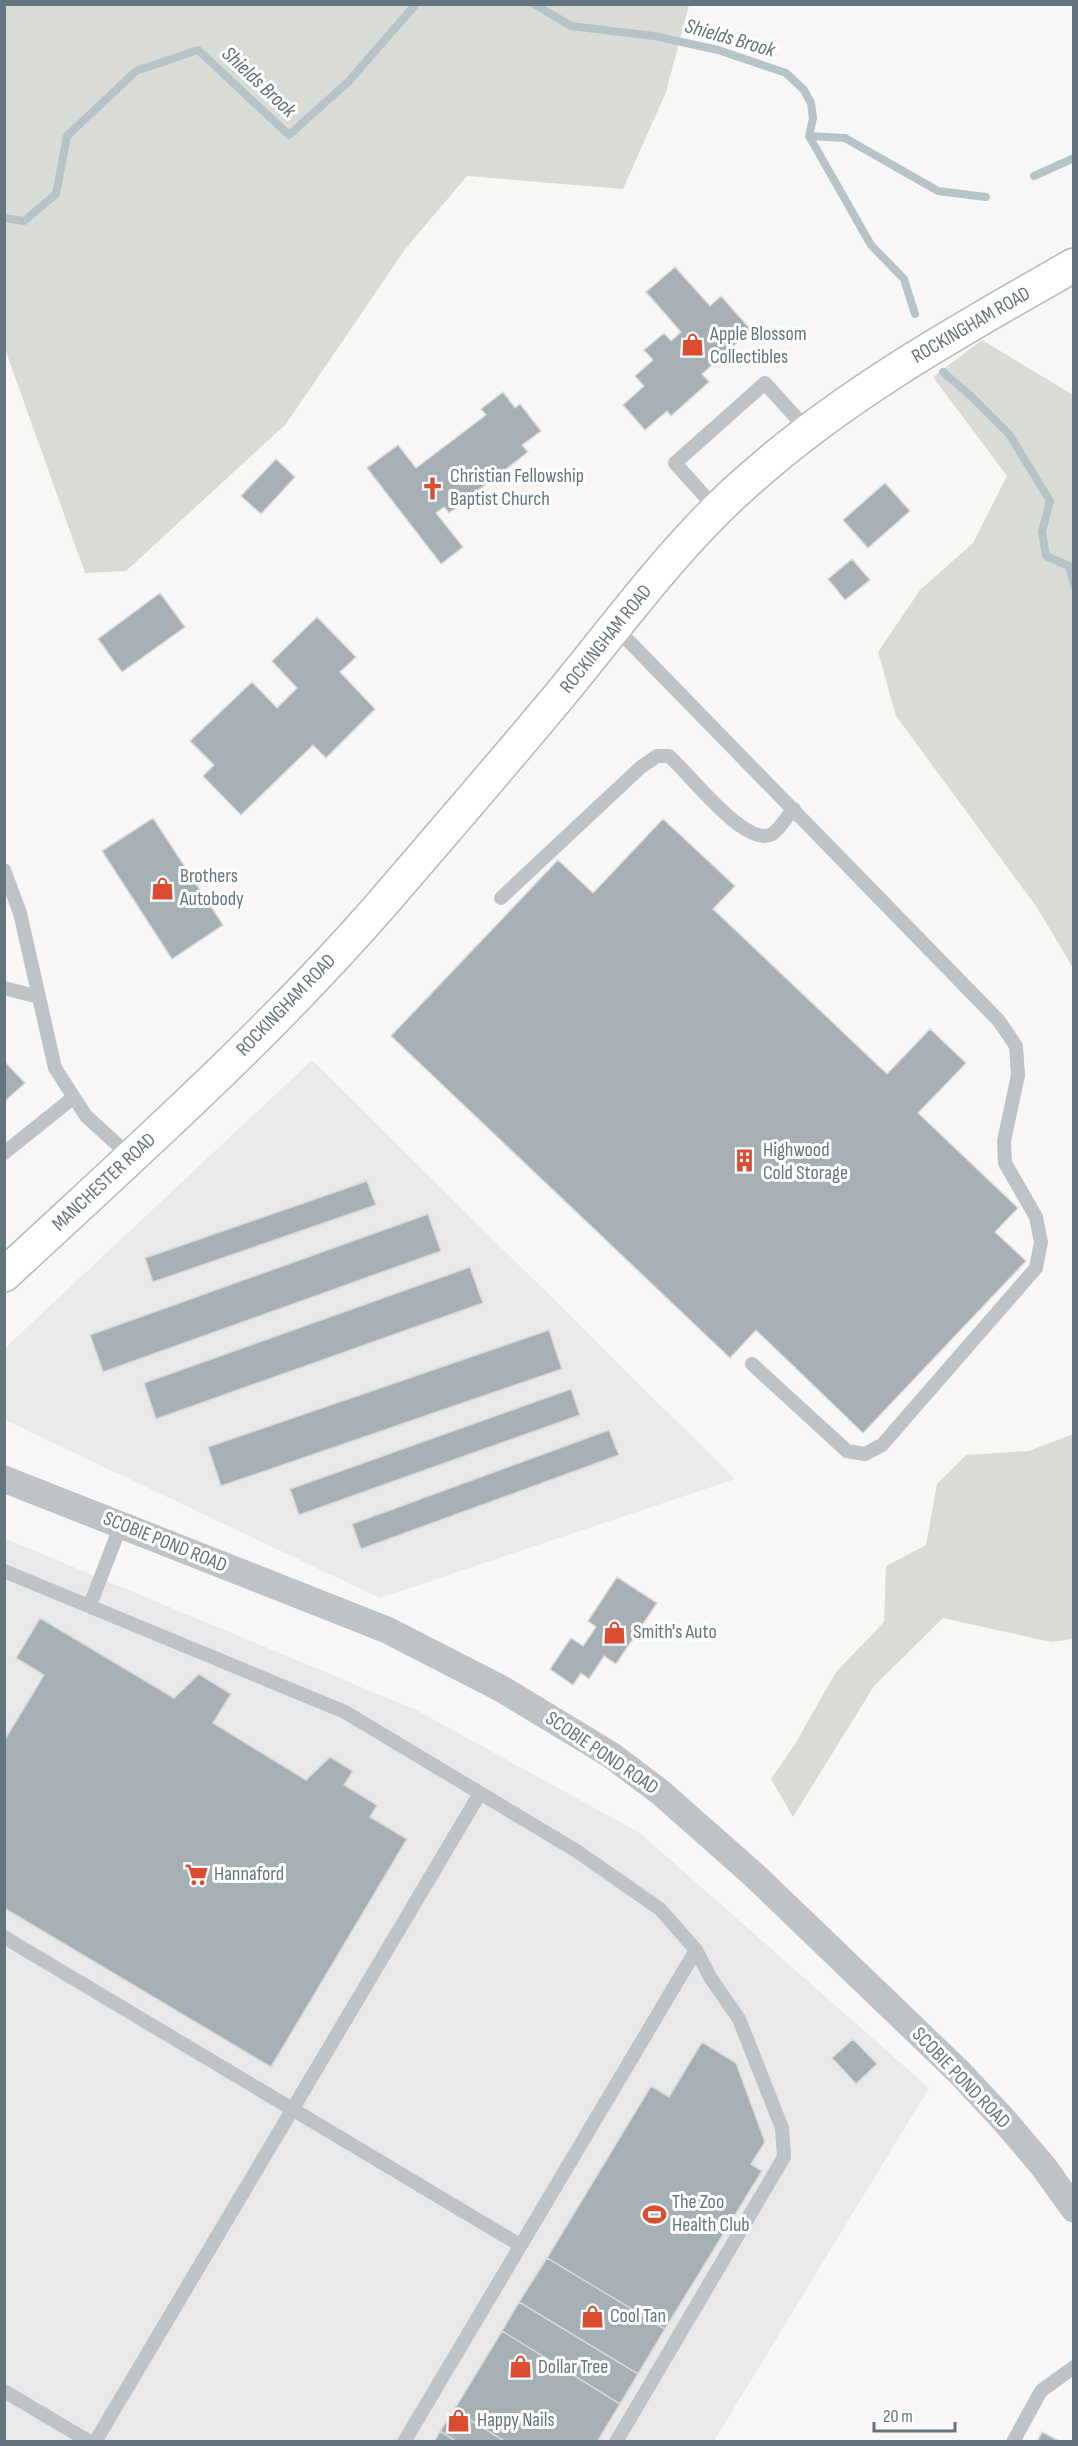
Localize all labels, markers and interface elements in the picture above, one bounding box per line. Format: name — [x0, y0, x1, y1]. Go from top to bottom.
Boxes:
water label: Shields Brook — [682, 13, 779, 63]
water label: Shields Brook — [217, 41, 302, 123]
street label: ROCKINGHAM ROAD — [907, 281, 1035, 369]
place label: Apple Blossom Collectibles — [709, 322, 807, 369]
shop icon: Apple Blossom Collectibles — [679, 332, 705, 358]
place label: Christian Fellowship Baptist Church — [450, 464, 584, 511]
church icon: Christian Fellowship Baptist Church — [419, 475, 445, 501]
street label: ROCKINGHAM ROAD — [555, 580, 657, 698]
place label: Brothers Autobody — [179, 864, 244, 911]
shop icon: Brothers Autobody — [149, 875, 175, 901]
street label: ROCKINGHAM ROAD — [231, 949, 341, 1061]
street label: MANCHESTER ROAD — [47, 1128, 161, 1236]
place label: Highwood Cold Storage — [763, 1138, 848, 1185]
building icon: Highwood Cold Storage — [732, 1148, 758, 1174]
street label: SCOBIE POND ROAD — [100, 1506, 230, 1578]
shop icon: Smith's Auto — [602, 1619, 628, 1645]
place label: Smith's Auto — [633, 1620, 717, 1644]
street label: SCOBIE POND ROAD — [541, 1706, 663, 1800]
supermarket icon: Hannaford — [183, 1861, 209, 1887]
place label: Hannaford — [214, 1862, 284, 1886]
street label: SCOBIE POND ROAD — [907, 2023, 1015, 2133]
place label: The Zoo Health Club — [672, 2190, 750, 2237]
sports icon: The Zoo Health Club — [641, 2201, 667, 2227]
shop icon: Cool Tan — [579, 2303, 605, 2329]
place label: Cool Tan — [610, 2304, 666, 2328]
shop icon: Dollar Tree — [507, 2354, 533, 2380]
place label: Dollar Tree — [538, 2355, 608, 2379]
scale bar — [874, 2395, 955, 2433]
text: 20 m — [883, 2406, 913, 2427]
shop icon: Happy Nails — [446, 2407, 472, 2433]
place label: Happy Nails — [477, 2408, 555, 2432]

